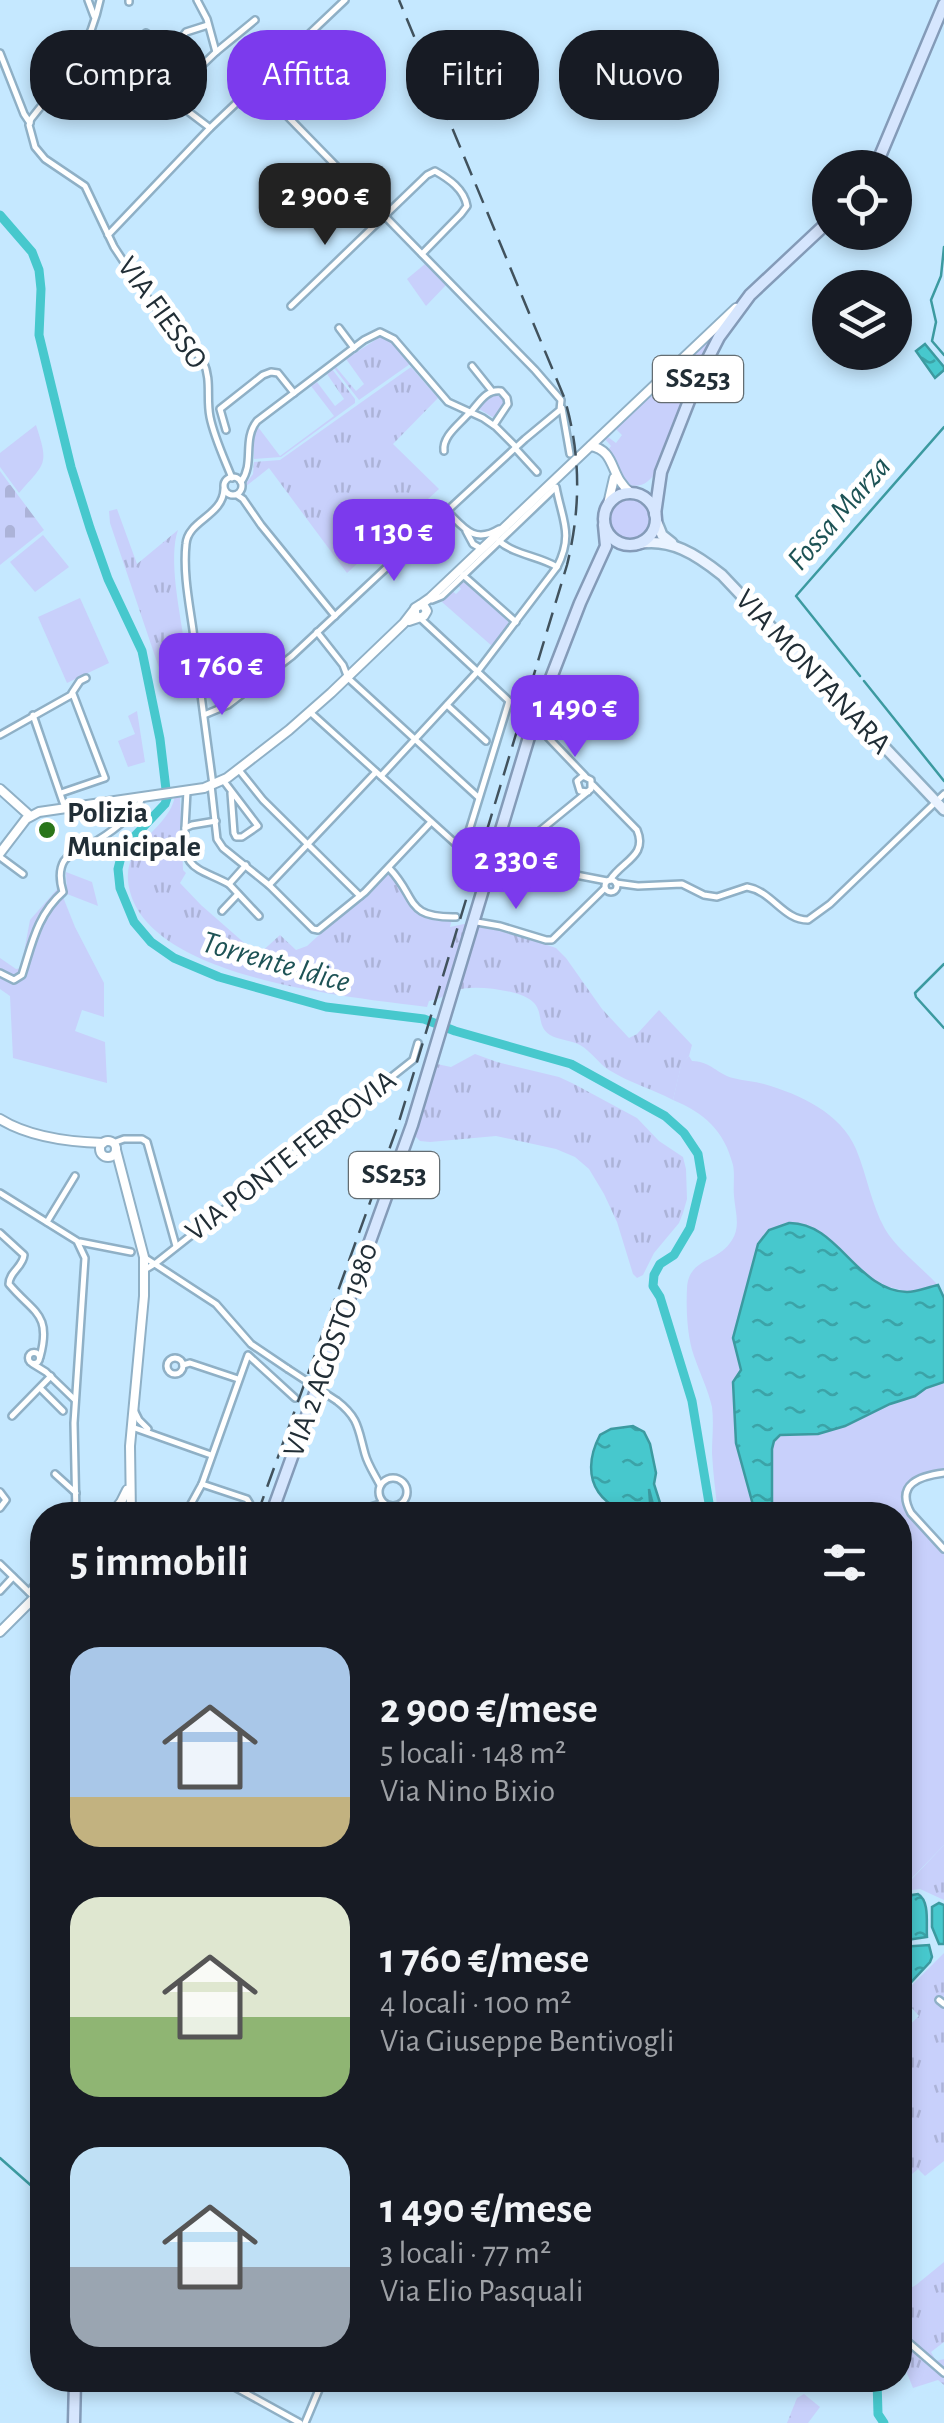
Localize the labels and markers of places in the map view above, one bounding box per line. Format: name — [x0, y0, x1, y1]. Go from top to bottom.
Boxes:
pin: 2 900 € — [233, 163, 417, 248]
pin: 1 130 € — [302, 499, 486, 584]
pin: 1 760 € — [130, 633, 314, 718]
pin: 1 490 € — [483, 675, 667, 760]
place label: Polizia Municipale — [67, 798, 201, 862]
marker: Polizia Municipale — [36, 819, 58, 841]
pin: 2 330 € — [424, 827, 608, 912]

